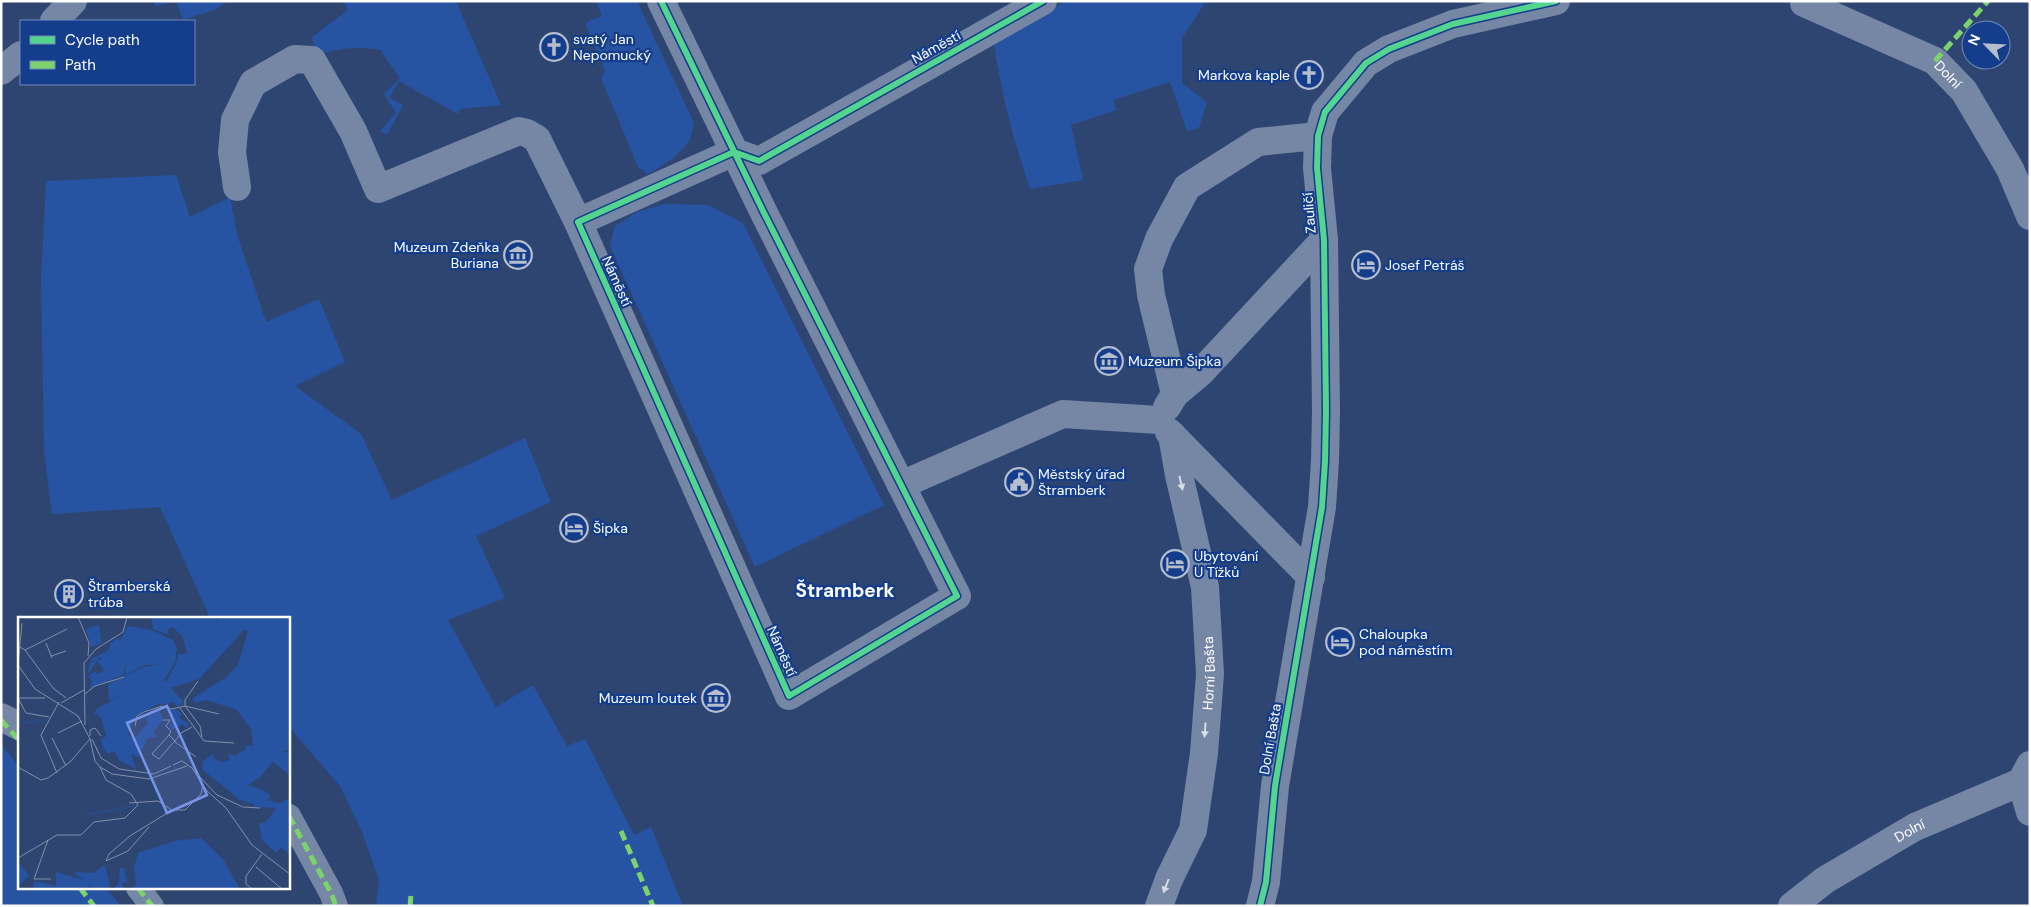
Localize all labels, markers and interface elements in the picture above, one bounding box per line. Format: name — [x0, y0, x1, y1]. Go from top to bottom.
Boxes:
legend — [20, 20, 195, 85]
north arrow — [1961, 20, 2011, 70]
street label: Náměstí — [908, 26, 964, 68]
text: Cycle path — [65, 30, 140, 50]
place label: svatý Jan Nepomucký — [573, 30, 651, 64]
text: N — [1964, 31, 1984, 48]
church icon: svatý Jan Nepomucký — [539, 32, 569, 62]
text: Path — [65, 55, 96, 75]
street label: Dolní — [1930, 57, 1966, 93]
church icon: Markova kaple — [1294, 60, 1324, 90]
place label: Markova kaple — [1198, 66, 1290, 84]
street label: Zauličí — [1298, 191, 1320, 234]
place label: Muzeum Zdeňka Buriana — [394, 238, 499, 272]
museum icon: Muzeum Zdeňka Buriana — [503, 240, 533, 270]
hotel icon: Josef Petráš — [1351, 250, 1381, 280]
street label: Náměstí — [598, 253, 636, 310]
place label: Josef Petráš — [1385, 256, 1465, 274]
museum icon: Muzeum Šipka — [1094, 346, 1124, 376]
place label: Muzeum Šipka — [1128, 352, 1221, 370]
place label: Městský úřad Štramberk — [1038, 465, 1125, 499]
public building icon: Městský úřad Štramberk — [1004, 467, 1034, 497]
one-way arrow — [1177, 476, 1185, 491]
hotel icon: Šipka — [559, 513, 589, 543]
place label: Šipka — [593, 519, 628, 537]
place label: Ubytování U Tížků — [1194, 547, 1259, 581]
hotel icon: Ubytování U Tížků — [1160, 549, 1190, 579]
place label: Štramberská trúba — [88, 577, 170, 611]
district label: Štramberk — [795, 578, 895, 603]
building icon: Štramberská trúba — [54, 579, 84, 609]
inset map — [18, 617, 290, 890]
street label: Náměstí — [763, 623, 801, 680]
place label: Chaloupka pod náměstím — [1359, 625, 1452, 659]
hotel icon: Chaloupka pod náměstím — [1325, 627, 1355, 657]
street label: Horní Bašta — [1198, 636, 1219, 711]
museum icon: Muzeum loutek — [701, 683, 731, 713]
place label: Muzeum loutek — [599, 689, 697, 707]
street label: Dolní Bašta — [1255, 702, 1285, 776]
one-way arrow — [1201, 722, 1209, 738]
street label: Dolní — [1891, 815, 1928, 846]
one-way arrow — [1162, 879, 1170, 894]

